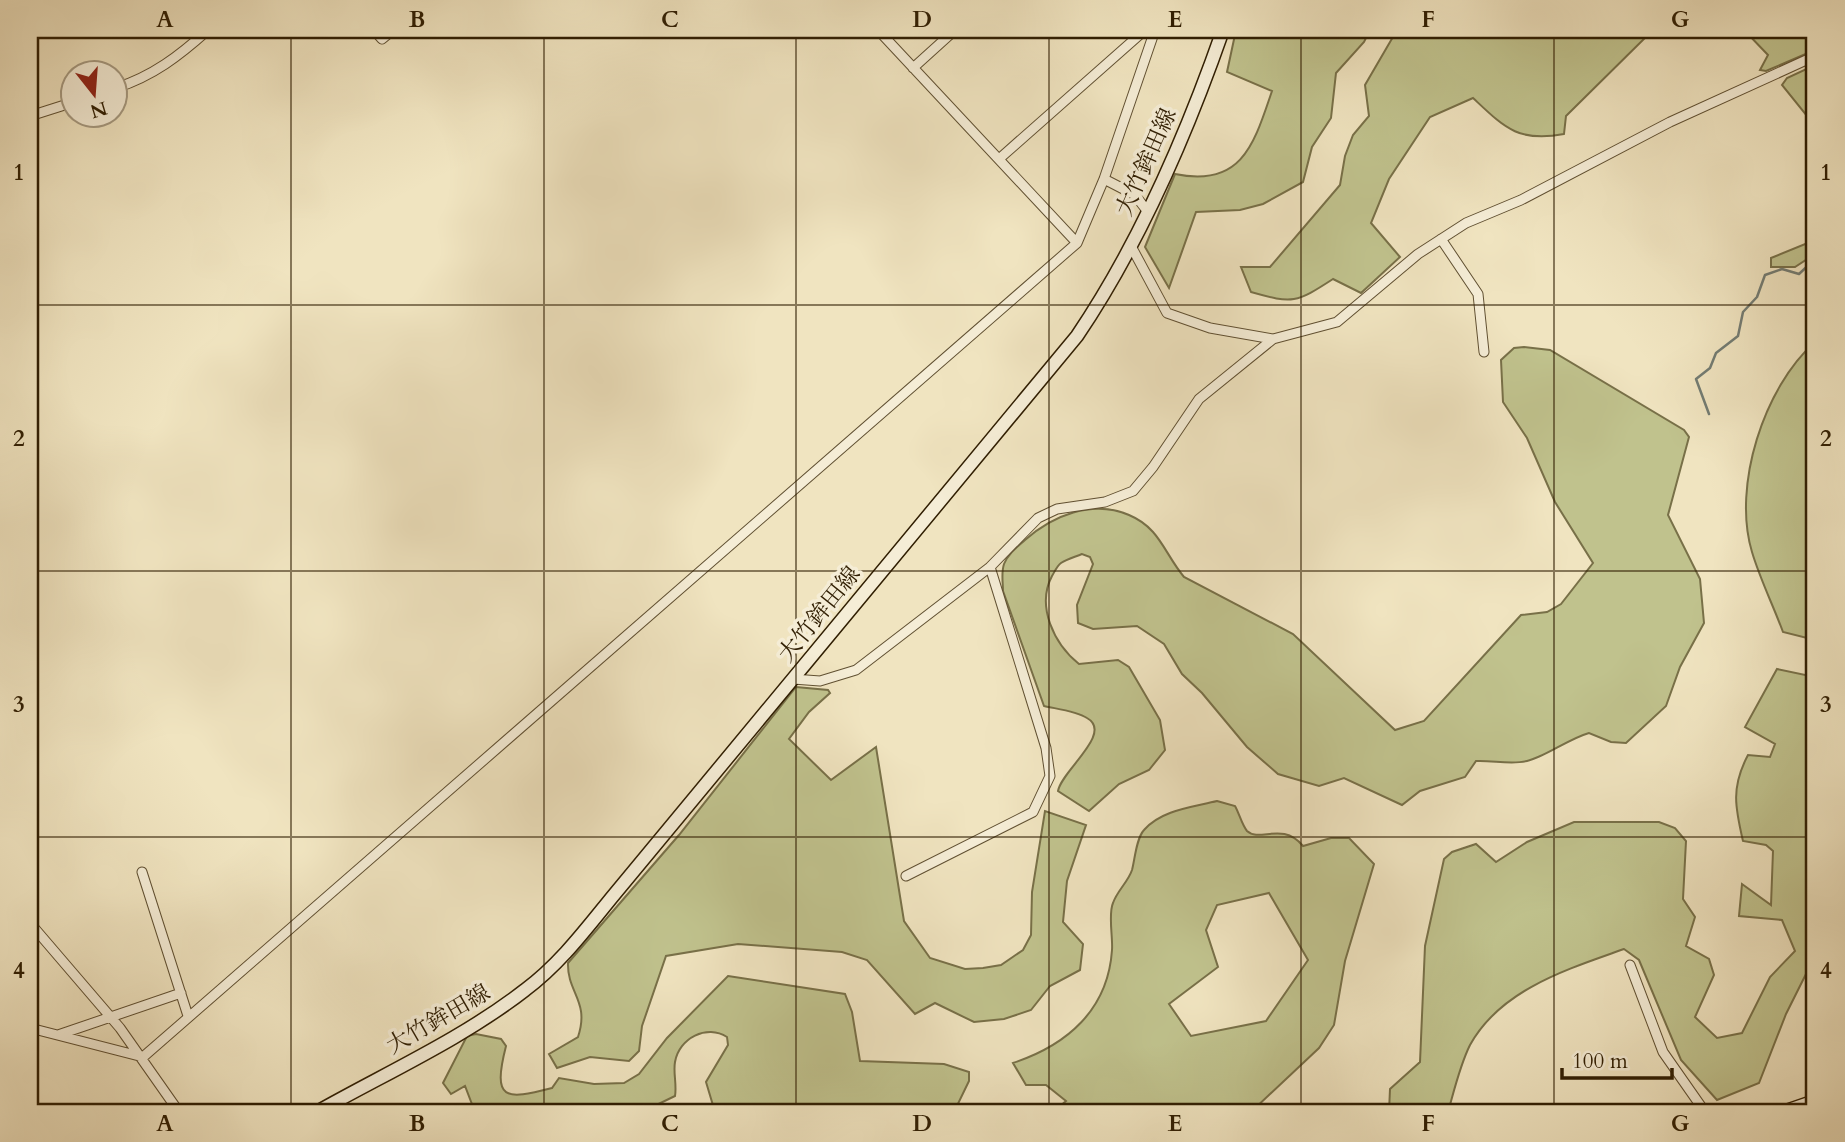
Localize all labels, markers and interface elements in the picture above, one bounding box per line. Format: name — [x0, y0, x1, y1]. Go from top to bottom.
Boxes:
text: A — [156, 4, 174, 35]
text: B — [409, 4, 425, 35]
text: C — [661, 4, 679, 35]
text: D — [912, 4, 932, 35]
text: E — [1168, 4, 1182, 35]
text: F — [1421, 4, 1435, 35]
text: G — [1671, 4, 1690, 35]
north arrow — [60, 60, 130, 130]
text: N — [87, 94, 110, 124]
street label: 大竹鉾田線 — [1108, 103, 1184, 221]
text: 1 — [13, 157, 25, 188]
text: 1 — [1820, 157, 1832, 188]
text: 2 — [13, 423, 25, 454]
text: 2 — [1820, 423, 1832, 454]
street label: 大竹鉾田線 — [771, 560, 867, 668]
text: 3 — [13, 689, 25, 720]
text: 3 — [1820, 689, 1832, 720]
text: 4 — [13, 955, 25, 986]
text: 4 — [1820, 955, 1832, 986]
street label: 大竹鉾田線 — [380, 977, 496, 1061]
scale bar — [1562, 1037, 1672, 1081]
text: 100 m — [1572, 1047, 1628, 1076]
text: A — [156, 1108, 174, 1139]
text: B — [409, 1108, 425, 1139]
text: C — [661, 1108, 679, 1139]
text: D — [912, 1108, 932, 1139]
text: E — [1168, 1108, 1182, 1139]
text: F — [1421, 1108, 1435, 1139]
text: G — [1671, 1108, 1690, 1139]

